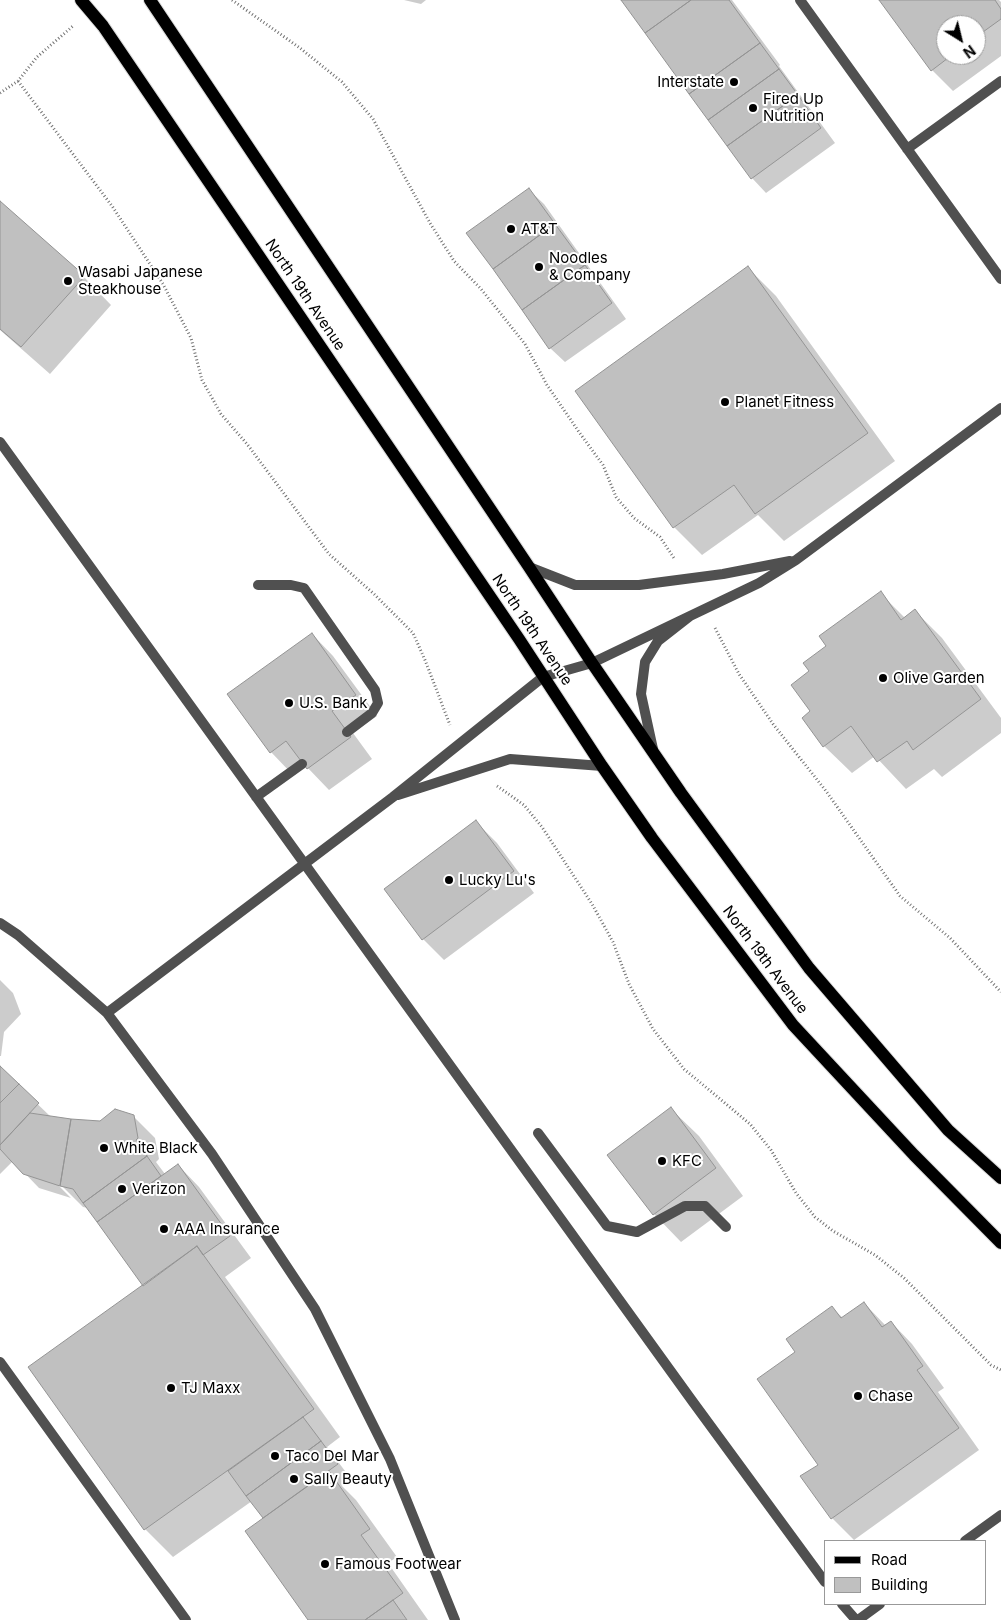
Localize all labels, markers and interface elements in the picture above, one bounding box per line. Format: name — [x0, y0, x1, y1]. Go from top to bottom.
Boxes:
north arrow — [936, 15, 986, 65]
text: N — [960, 42, 979, 62]
place label: Interstate — [657, 73, 724, 91]
marker: Interstate — [728, 76, 740, 88]
place label: Fired Up Nutrition — [763, 90, 824, 125]
marker: Fired Up Nutrition — [747, 102, 759, 114]
place label: AT&T — [521, 220, 558, 238]
marker: AT&T — [505, 223, 517, 235]
street label: North 19th Avenue — [261, 236, 349, 354]
place label: Noodles & Company — [549, 249, 631, 284]
marker: Noodles & Company — [533, 261, 545, 273]
place label: Wasabi Japanese Steakhouse — [78, 263, 203, 298]
marker: Wasabi Japanese Steakhouse — [62, 275, 74, 287]
place label: Planet Fitness — [735, 393, 834, 411]
marker: Planet Fitness — [719, 396, 731, 408]
street label: North 19th Avenue — [488, 571, 576, 689]
place label: Olive Garden — [893, 669, 985, 687]
marker: Olive Garden — [877, 672, 889, 684]
place label: U.S. Bank — [299, 694, 367, 712]
marker: U.S. Bank — [283, 697, 295, 709]
place label: Lucky Lu's — [459, 871, 536, 889]
marker: Lucky Lu's — [443, 874, 455, 886]
street label: North 19th Avenue — [719, 902, 811, 1018]
place label: White Black — [114, 1139, 198, 1157]
marker: White Black — [98, 1142, 110, 1154]
place label: KFC — [672, 1152, 702, 1170]
marker: KFC — [656, 1155, 668, 1167]
place label: Verizon — [132, 1180, 186, 1198]
marker: Verizon — [116, 1183, 128, 1195]
place label: AAA Insurance — [174, 1220, 280, 1238]
marker: AAA Insurance — [158, 1223, 170, 1235]
place label: TJ Maxx — [181, 1379, 240, 1397]
marker: TJ Maxx — [165, 1382, 177, 1394]
place label: Chase — [868, 1387, 913, 1405]
marker: Chase — [852, 1390, 864, 1402]
place label: Taco Del Mar — [285, 1447, 379, 1465]
marker: Taco Del Mar — [269, 1450, 281, 1462]
place label: Sally Beauty — [304, 1470, 392, 1488]
marker: Sally Beauty — [288, 1473, 300, 1485]
legend — [824, 1540, 986, 1605]
text: Road — [871, 1550, 907, 1569]
place label: Famous Footwear — [335, 1555, 461, 1573]
marker: Famous Footwear — [319, 1558, 331, 1570]
text: Building — [871, 1575, 928, 1594]

